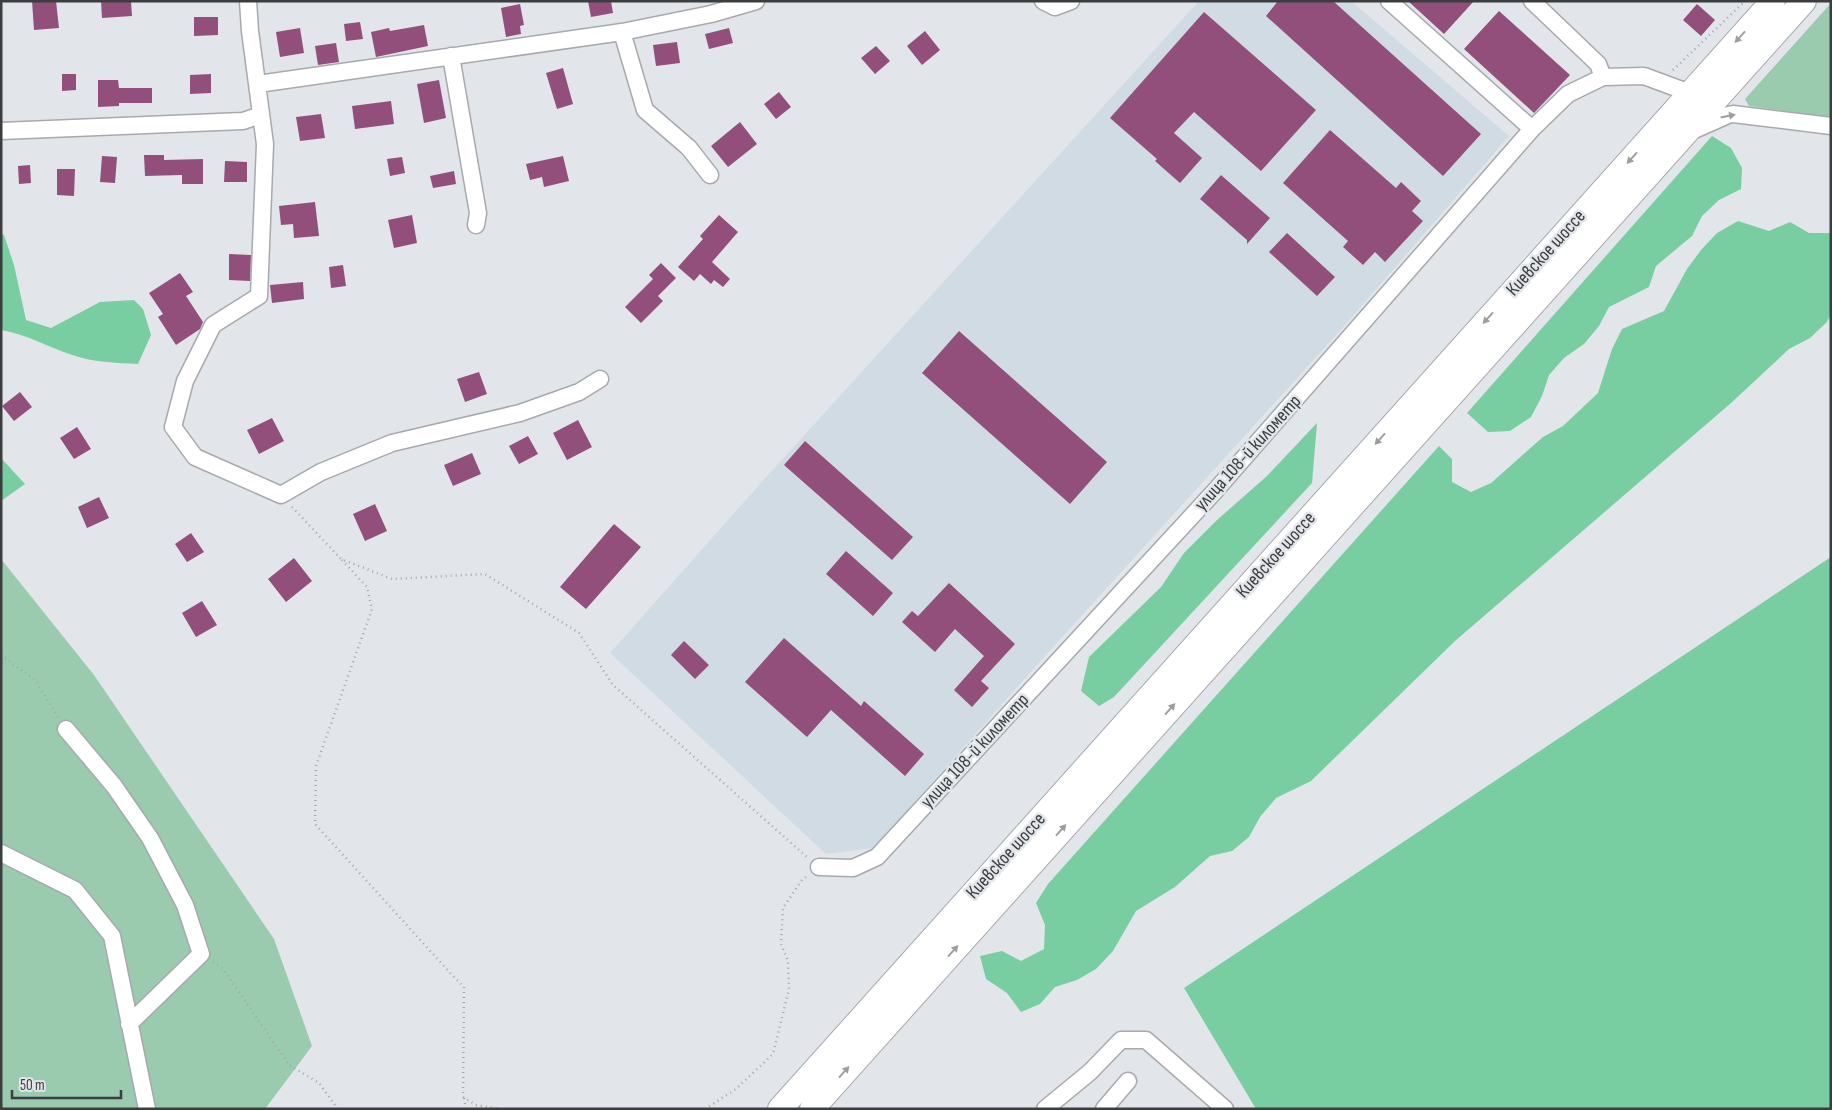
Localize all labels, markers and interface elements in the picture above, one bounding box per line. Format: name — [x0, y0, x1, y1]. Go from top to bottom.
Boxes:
one-way arrow — [1734, 31, 1746, 43]
one-way arrow — [1721, 112, 1737, 120]
one-way arrow — [1626, 152, 1637, 165]
street label: Киевское шоссе — [1501, 205, 1591, 301]
one-way arrow — [1482, 312, 1494, 324]
street label: улица 108-й километр — [1190, 390, 1306, 516]
one-way arrow — [1374, 433, 1386, 445]
street label: Киевское шоссе — [1231, 507, 1321, 603]
street label: улица 108-й километр — [916, 689, 1034, 813]
one-way arrow — [1164, 704, 1176, 716]
street label: Киевское шоссе — [961, 808, 1051, 904]
one-way arrow — [1055, 825, 1067, 837]
one-way arrow — [947, 946, 959, 958]
one-way arrow — [838, 1067, 850, 1079]
scale bar — [12, 1068, 121, 1100]
text: 50 m — [20, 1076, 45, 1095]

